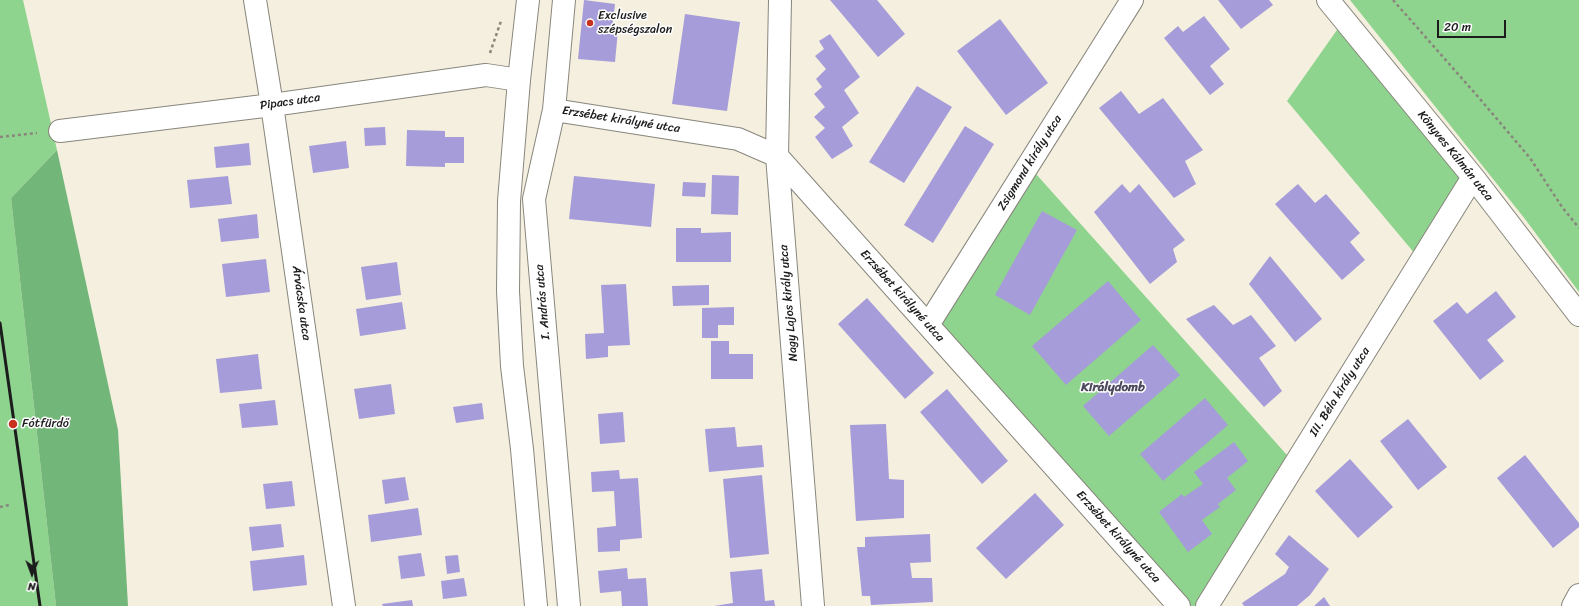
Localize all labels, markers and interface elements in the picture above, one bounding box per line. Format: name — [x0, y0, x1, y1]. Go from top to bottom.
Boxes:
place label: Exclusive szépségszalon — [598, 9, 672, 37]
scale bar — [1439, 12, 1508, 38]
text: 20 m — [1444, 16, 1471, 38]
marker: Exclusive szépségszalon — [585, 18, 595, 28]
street label: Pipacs utca — [259, 91, 321, 113]
street label: Erzsébet királyné utca — [561, 104, 681, 136]
street label: Könyves Kálmán utca — [1414, 108, 1496, 204]
street label: Zsigmond király utca — [995, 113, 1065, 213]
street label: Nagy Lajos király utca — [777, 244, 801, 362]
street label: Erzsébet királyné utca — [857, 247, 947, 345]
street label: I. András utca — [533, 264, 553, 340]
street label: Árvácska utca — [289, 265, 313, 341]
street label: III. Béla király utca — [1307, 345, 1373, 439]
district label: Királydomb — [1081, 380, 1145, 396]
place label: Fótfürdő — [22, 417, 69, 431]
marker: Fótfürdő — [7, 418, 19, 430]
street label: Erzsébet királyné utca — [1073, 488, 1163, 586]
north arrow — [12, 554, 52, 594]
text: N — [28, 577, 36, 596]

